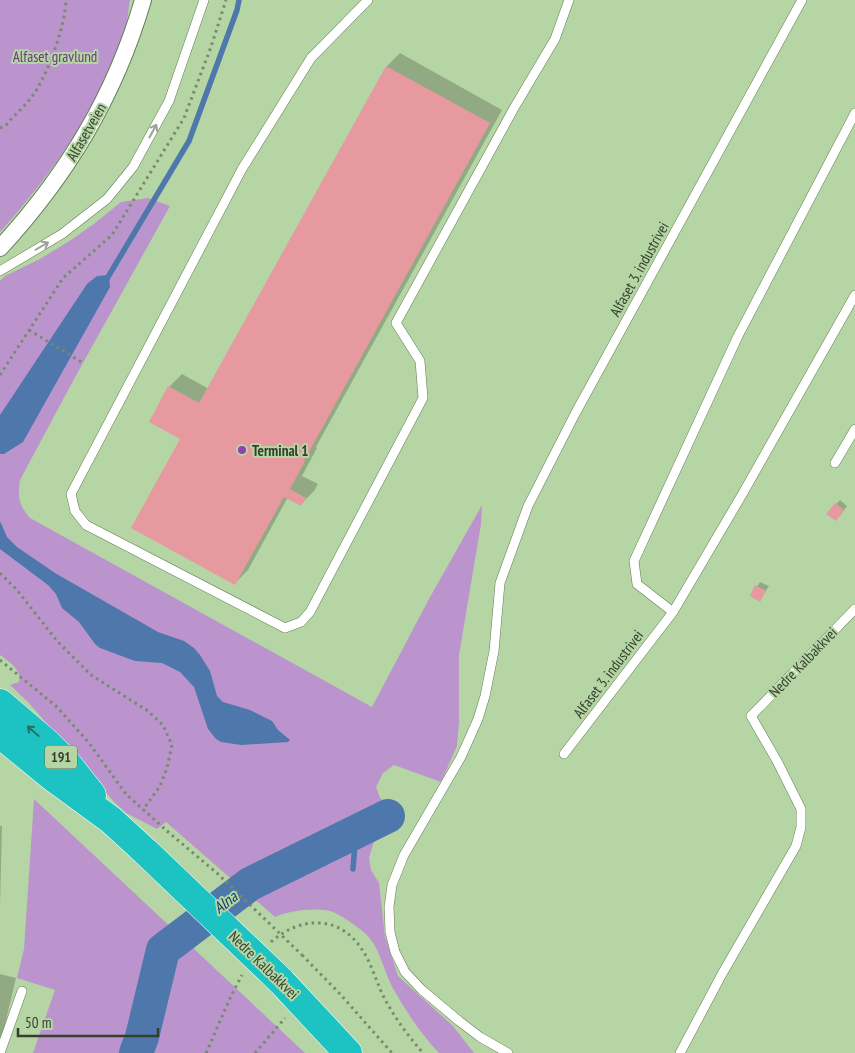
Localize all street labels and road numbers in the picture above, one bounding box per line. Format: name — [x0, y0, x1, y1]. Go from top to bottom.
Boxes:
street label: Alfasetveien — [62, 100, 110, 164]
street label: Alfaset 3. industrivei — [605, 218, 673, 320]
street label: Nedre Kalbakkvei — [765, 623, 841, 701]
street label: Alfaset 3. industrivei — [569, 626, 647, 722]
road number: 191 — [45, 746, 77, 769]
street label: Nedre Kalbakkvei — [225, 927, 303, 1003]

